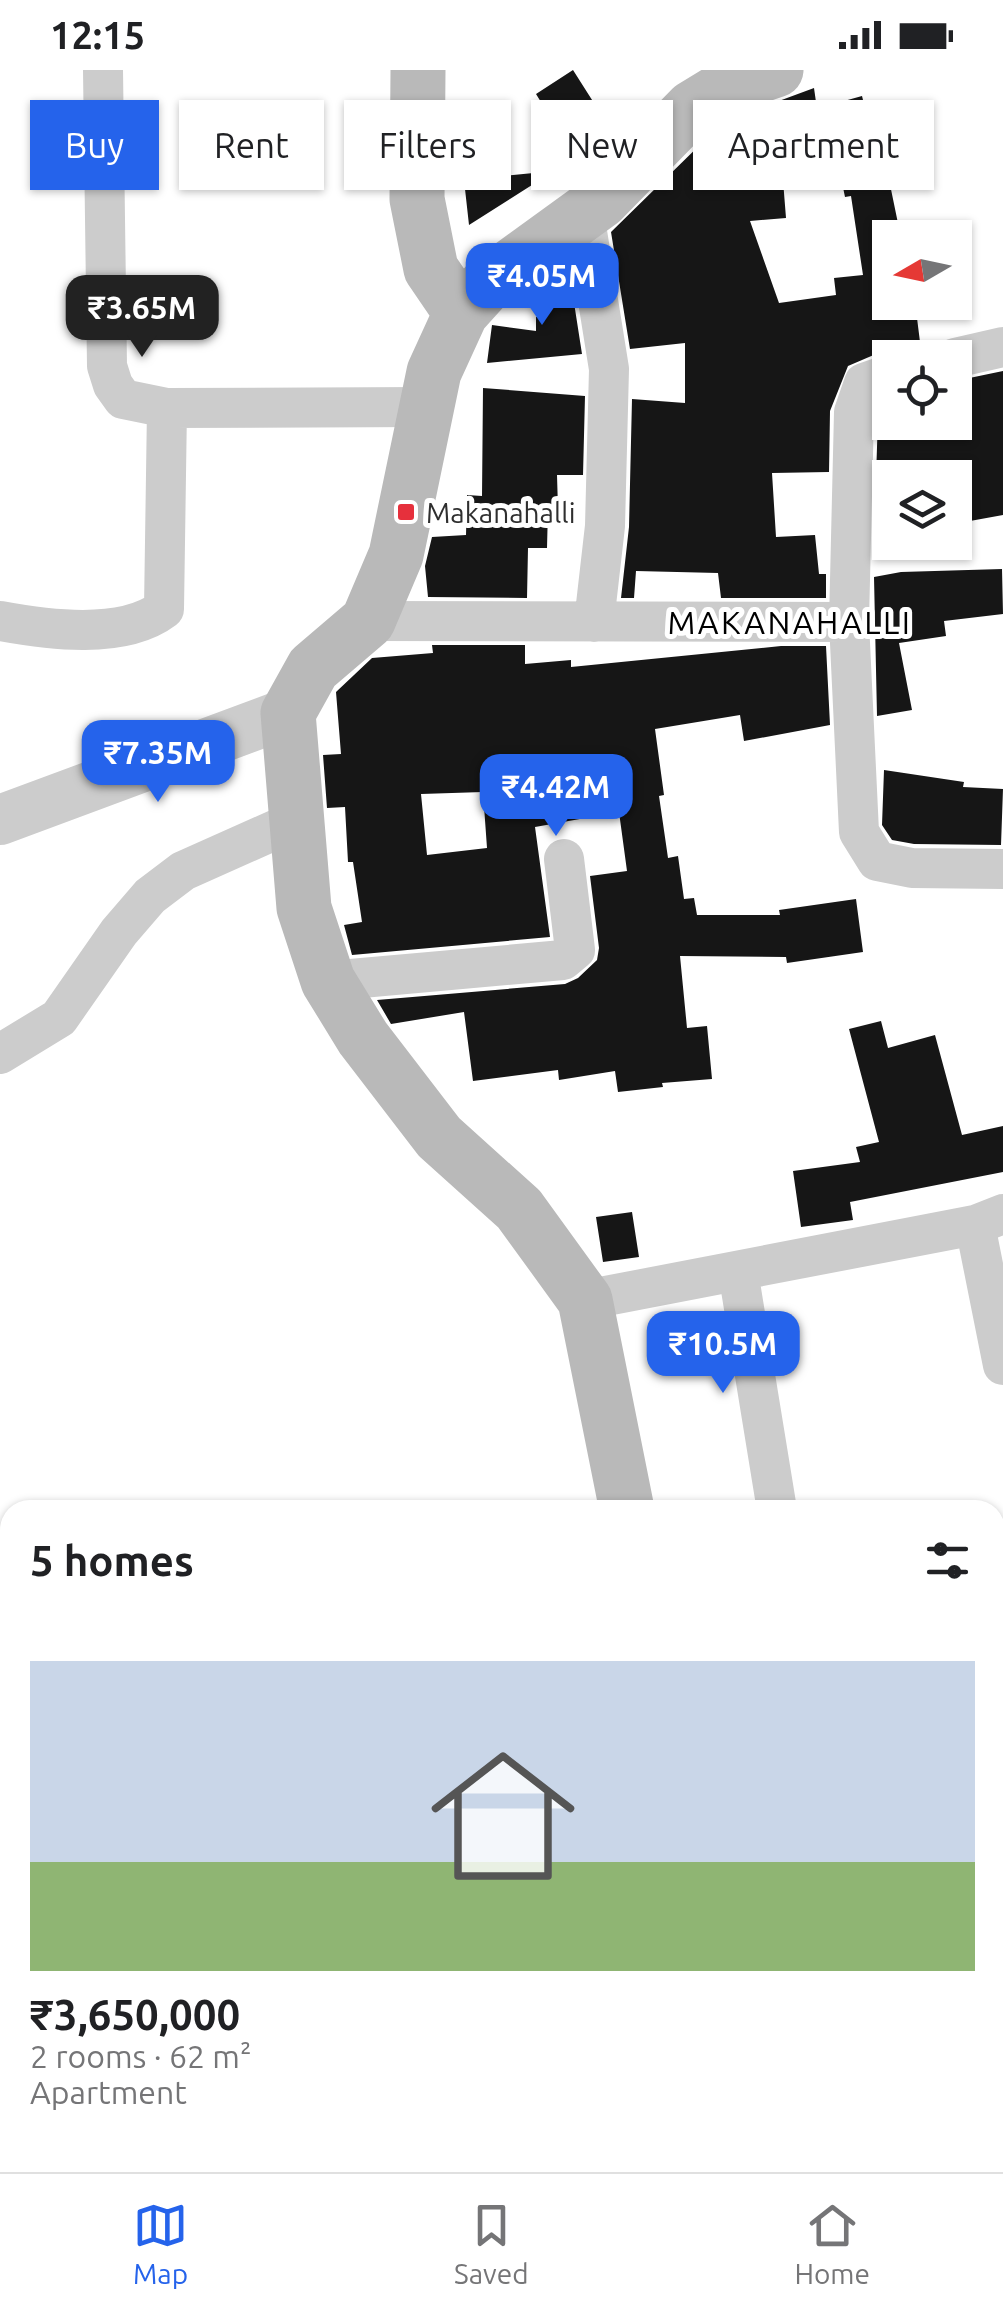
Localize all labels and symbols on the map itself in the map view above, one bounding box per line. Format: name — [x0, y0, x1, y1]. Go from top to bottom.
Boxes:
north arrow — [872, 220, 972, 320]
pin: ₹4.05M — [461, 243, 623, 328]
pin: ₹3.65M — [61, 275, 223, 360]
place label: Makanahalli — [426, 497, 575, 528]
marker: Makanahalli — [395, 501, 417, 523]
district label: MAKANAHALLI — [668, 604, 912, 640]
pin: ₹7.35M — [77, 720, 239, 805]
pin: ₹4.42M — [475, 754, 637, 839]
pin: ₹10.5M — [642, 1311, 804, 1396]

